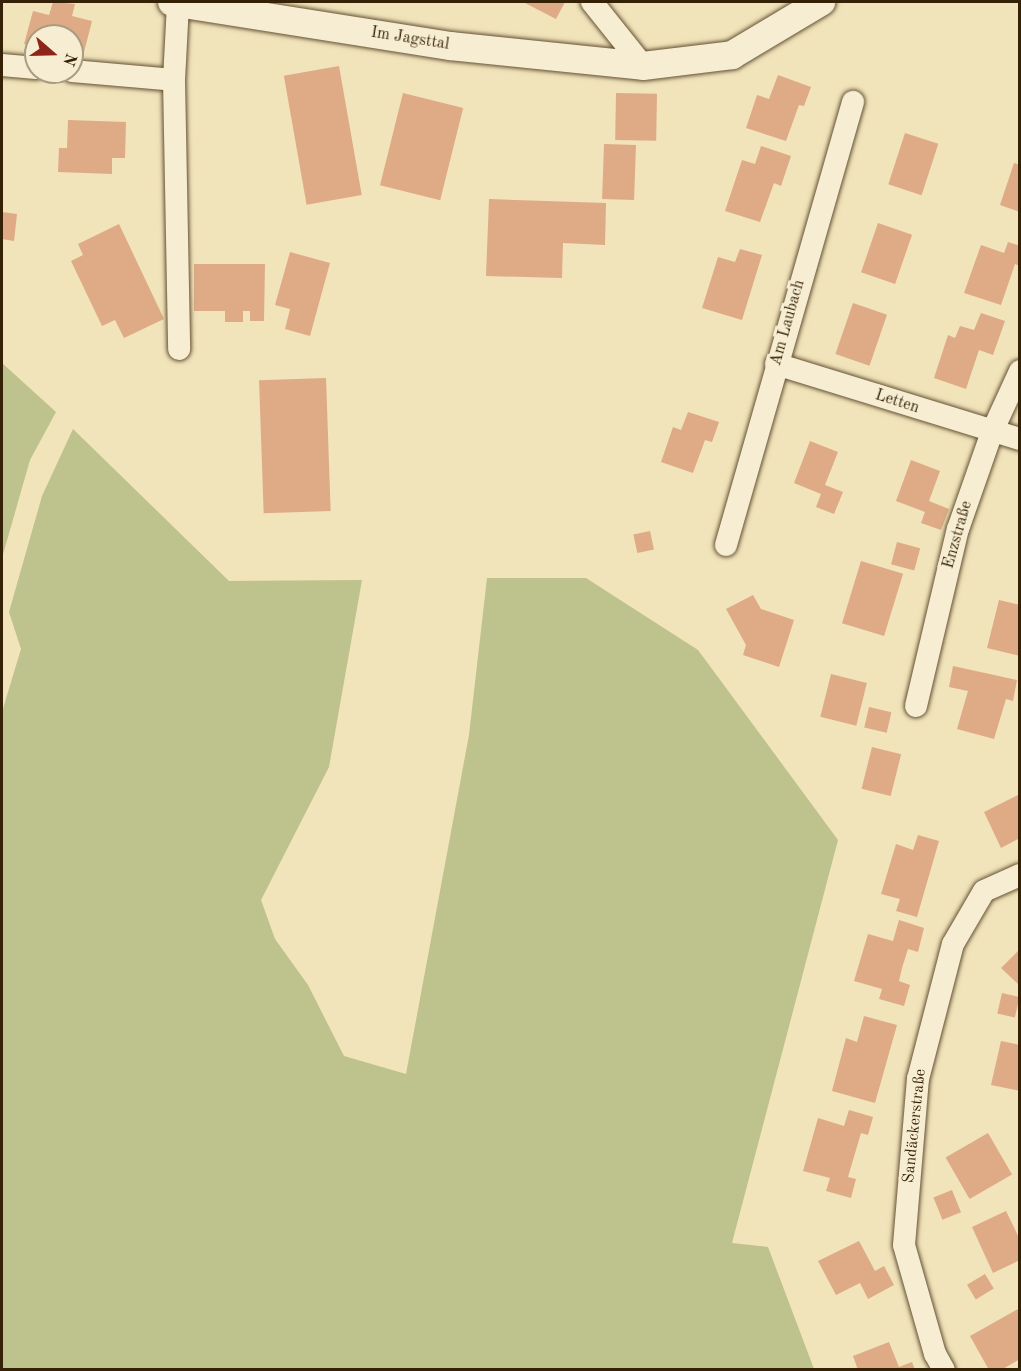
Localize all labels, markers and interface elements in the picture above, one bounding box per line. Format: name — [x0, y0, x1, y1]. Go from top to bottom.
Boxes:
street label: Im Jagsttal — [369, 23, 451, 55]
north arrow — [24, 24, 84, 84]
text: N — [59, 51, 79, 68]
street label: Am Laubach — [767, 278, 809, 368]
street label: Letten — [873, 386, 921, 418]
street label: Enzstraße — [939, 499, 977, 571]
street label: Sandäckerstraße — [899, 1068, 931, 1184]

